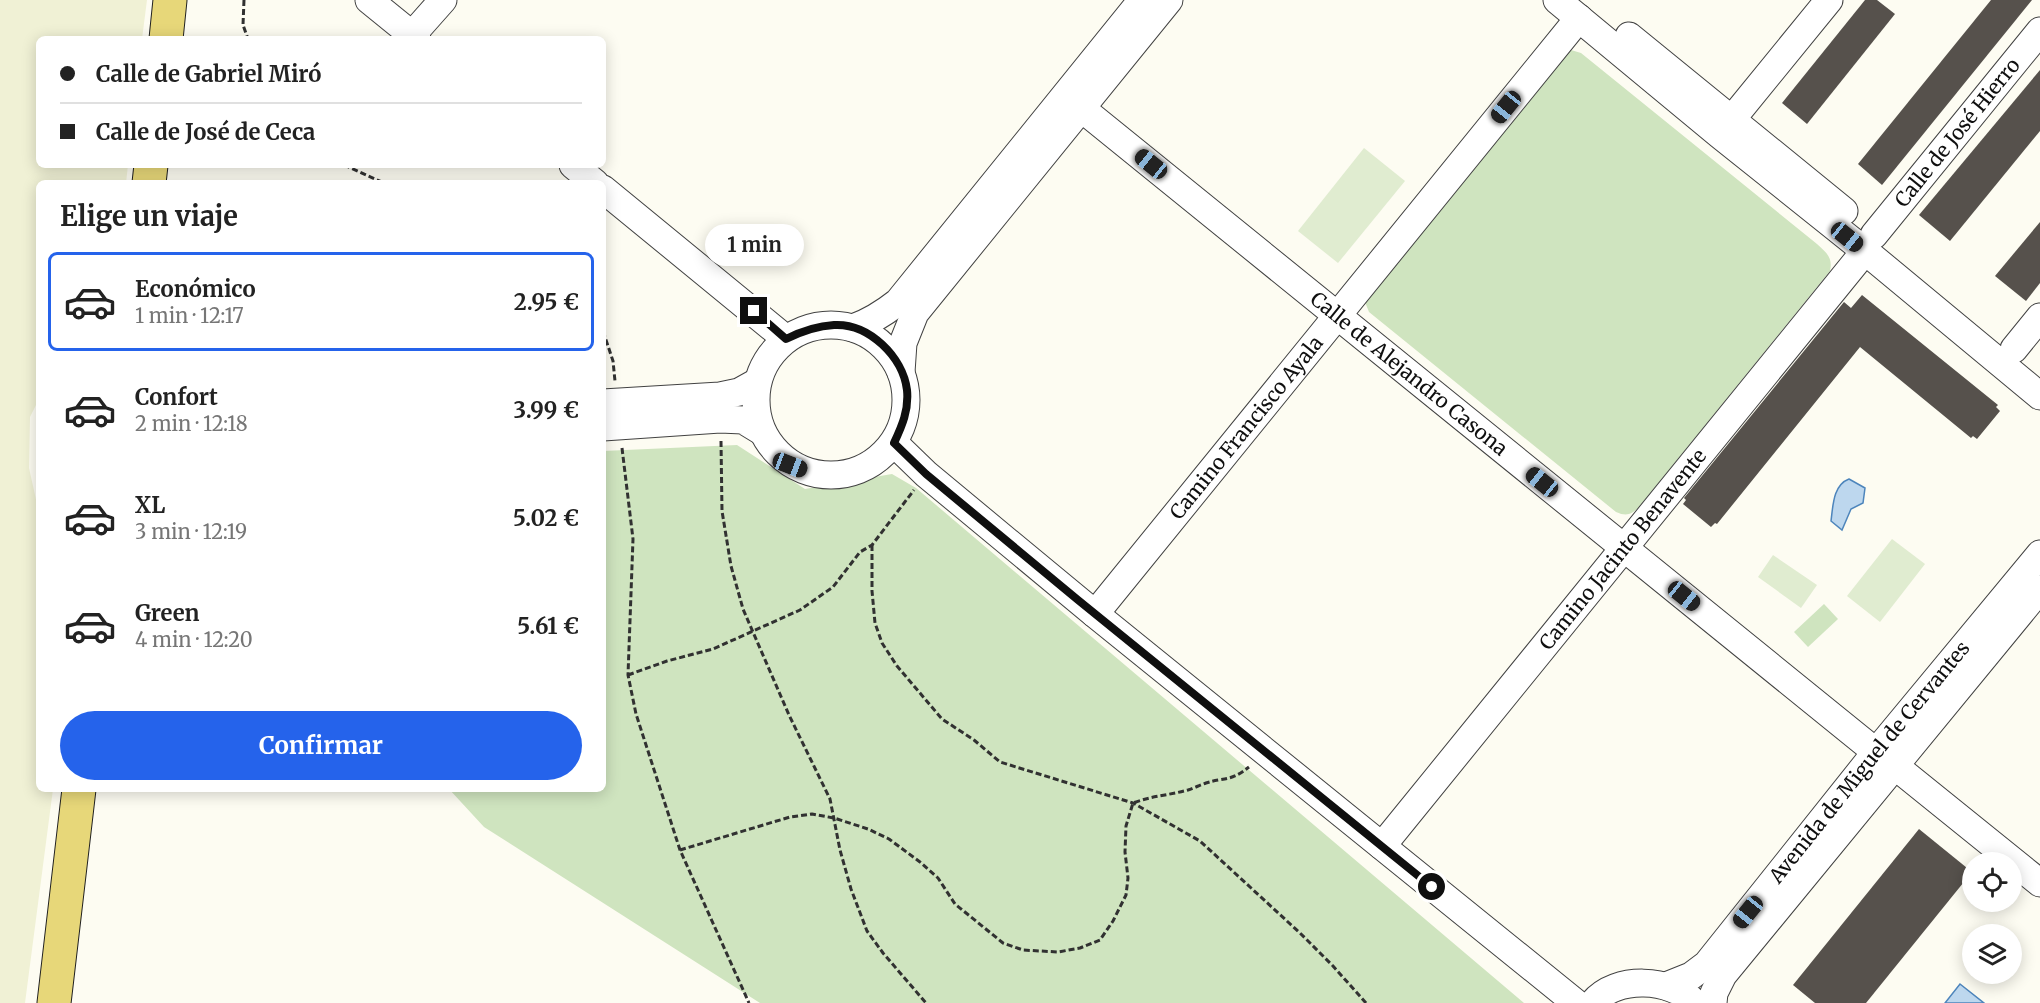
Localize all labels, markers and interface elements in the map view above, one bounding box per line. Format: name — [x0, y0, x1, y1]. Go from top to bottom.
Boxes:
street label: Calle de José Hierro — [1889, 53, 2025, 212]
text: Calle de Gabriel Miró — [96, 60, 321, 88]
car — [1488, 87, 1524, 127]
text: Calle de José de Ceca — [96, 118, 315, 146]
car — [1131, 146, 1171, 182]
text: Elige un viaje — [60, 199, 238, 233]
car — [1827, 219, 1867, 255]
callout: 1 min — [704, 224, 804, 266]
text: 1 min — [727, 232, 782, 257]
icon: car — [63, 275, 117, 329]
text: Económico — [135, 275, 256, 303]
street label: Calle de Alejandro Casona — [1306, 286, 1513, 461]
text: 2.95 € — [514, 288, 579, 316]
route end — [740, 297, 767, 324]
text: 1 min · 12:17 — [135, 303, 244, 328]
street label: Camino Francisco Ayala — [1164, 330, 1328, 524]
icon: car — [63, 383, 117, 437]
text: Confort — [135, 383, 218, 411]
text: 3.99 € — [514, 396, 579, 424]
text: 2 min · 12:18 — [135, 411, 248, 436]
street label: Camino Jacinto Benavente — [1533, 444, 1711, 655]
car — [770, 450, 810, 480]
car — [1522, 464, 1562, 500]
icon: car — [63, 491, 117, 545]
text: XL — [135, 491, 165, 519]
text: 5.02 € — [513, 504, 579, 532]
text: 3 min · 12:19 — [135, 519, 247, 544]
car — [1664, 578, 1704, 614]
icon: car — [63, 599, 117, 653]
text: Green — [135, 599, 199, 627]
text: 5.61 € — [517, 612, 579, 640]
text: 4 min · 12:20 — [135, 627, 253, 652]
street label: Avenida de Miguel de Cervantes — [1763, 636, 1975, 889]
button: Confirmar — [60, 711, 582, 780]
map controls — [1962, 852, 2022, 984]
button: locate — [1962, 852, 2022, 912]
route start — [1418, 873, 1445, 900]
car — [1730, 892, 1766, 932]
button: layers — [1962, 924, 2022, 984]

